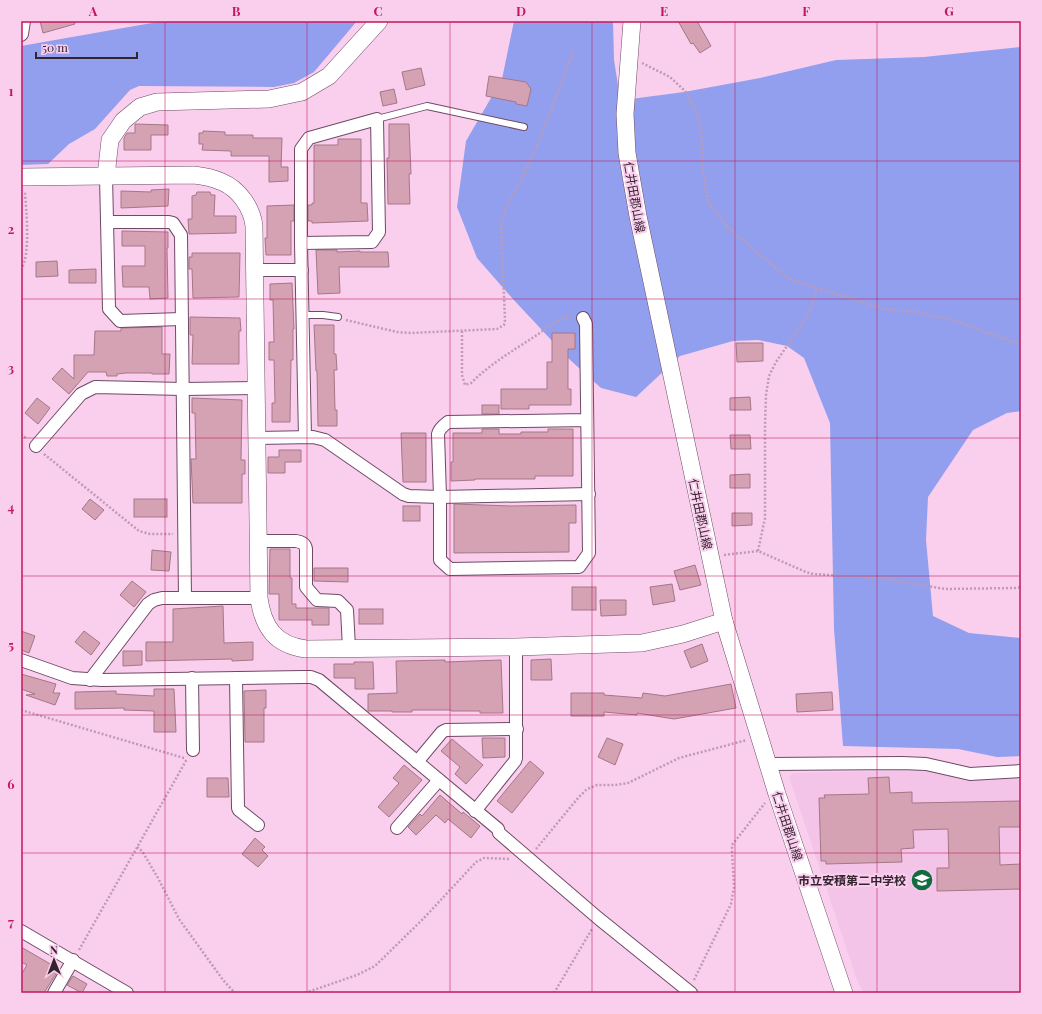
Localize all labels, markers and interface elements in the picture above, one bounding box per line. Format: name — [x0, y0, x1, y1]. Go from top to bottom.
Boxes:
text: A — [88, 2, 98, 19]
text: B — [232, 2, 241, 19]
text: C — [373, 2, 383, 19]
text: D — [516, 2, 526, 19]
text: E — [660, 2, 668, 19]
text: F — [802, 2, 810, 19]
text: G — [944, 2, 954, 19]
scale bar — [36, 34, 137, 60]
text: 50 m — [42, 39, 68, 55]
text: 1 — [9, 82, 14, 99]
street label: 仁井田郡山線 — [621, 160, 649, 234]
text: 2 — [8, 220, 15, 237]
text: 3 — [8, 359, 14, 376]
street label: 仁井田郡山線 — [686, 477, 716, 551]
text: 4 — [8, 498, 15, 515]
text: 5 — [8, 636, 14, 653]
text: 6 — [7, 775, 15, 792]
street label: 仁井田郡山線 — [769, 789, 807, 863]
school or university icon: 市立安積第二中学校 — [909, 867, 935, 893]
place label: 市立安積第二中学校 — [798, 872, 906, 888]
text: 7 — [8, 913, 14, 930]
north arrow — [34, 940, 74, 980]
text: N — [50, 942, 58, 957]

